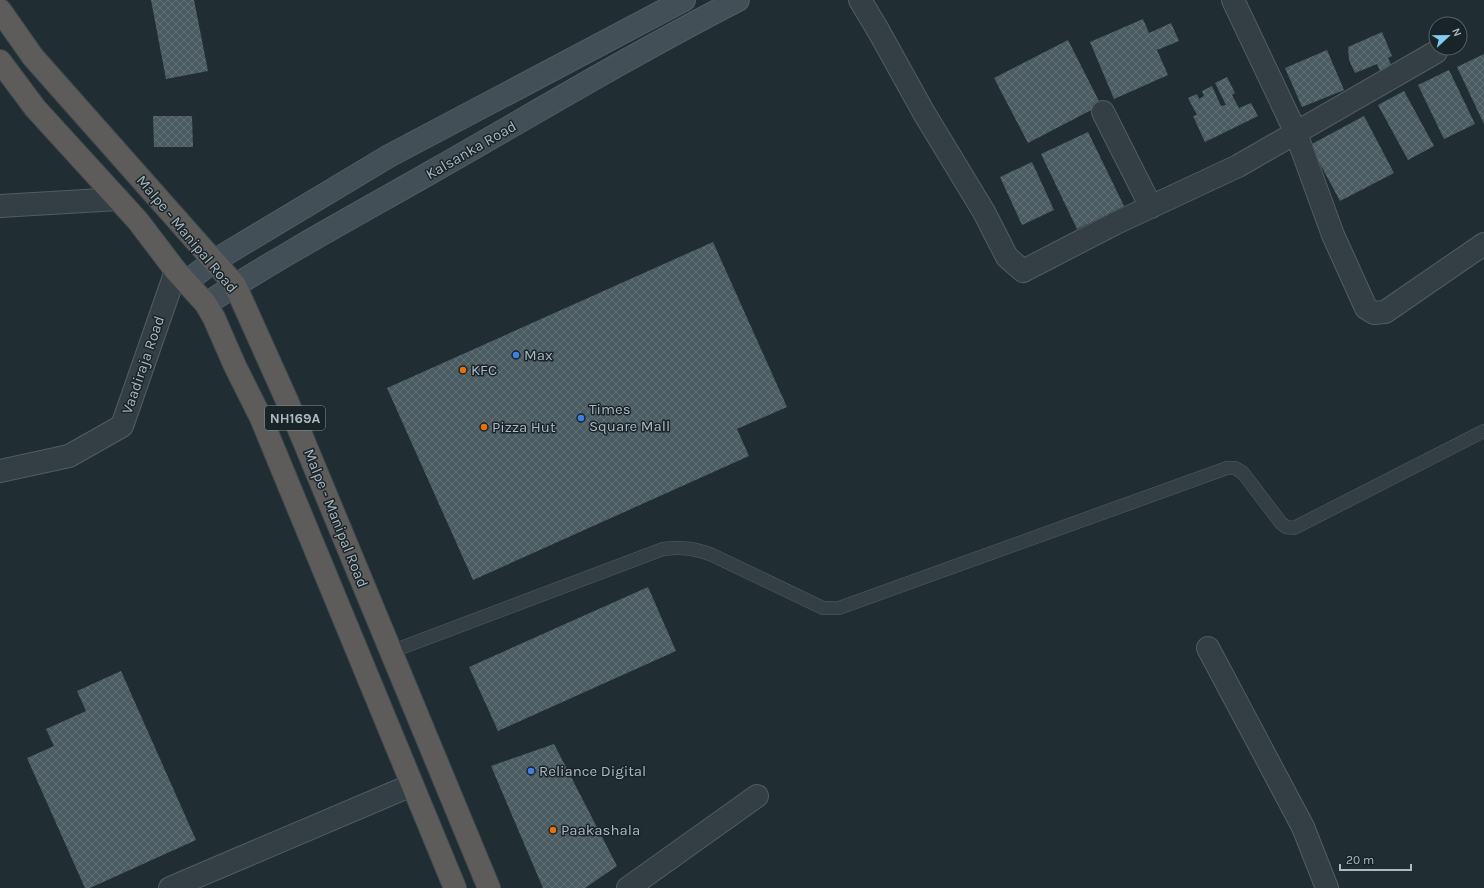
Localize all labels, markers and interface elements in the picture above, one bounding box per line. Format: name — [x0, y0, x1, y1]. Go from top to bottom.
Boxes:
north arrow — [1428, 16, 1468, 56]
text: N — [1449, 26, 1464, 39]
street label: Kalsanka Road — [423, 117, 519, 183]
street label: Malpe - Manipal Road — [133, 172, 241, 296]
street label: Vaadiraja Road — [118, 314, 168, 416]
place label: Max — [524, 346, 553, 364]
marker: Max — [511, 350, 521, 360]
place label: KFC — [471, 361, 497, 379]
marker: KFC — [458, 365, 468, 375]
place label: Times Square Mall — [589, 400, 670, 435]
road number: NH169A — [265, 406, 325, 430]
marker: Times Square Mall — [576, 413, 586, 423]
place label: Pizza Hut — [492, 418, 556, 436]
marker: Pizza Hut — [479, 422, 489, 432]
street label: Malpe - Manipal Road — [300, 446, 372, 590]
place label: Reliance Digital — [539, 762, 646, 780]
marker: Reliance Digital — [526, 766, 536, 776]
place label: Paakashala — [561, 821, 640, 839]
marker: Paakashala — [548, 825, 558, 835]
scale bar — [1340, 846, 1411, 872]
text: 20 m — [1346, 853, 1374, 867]

